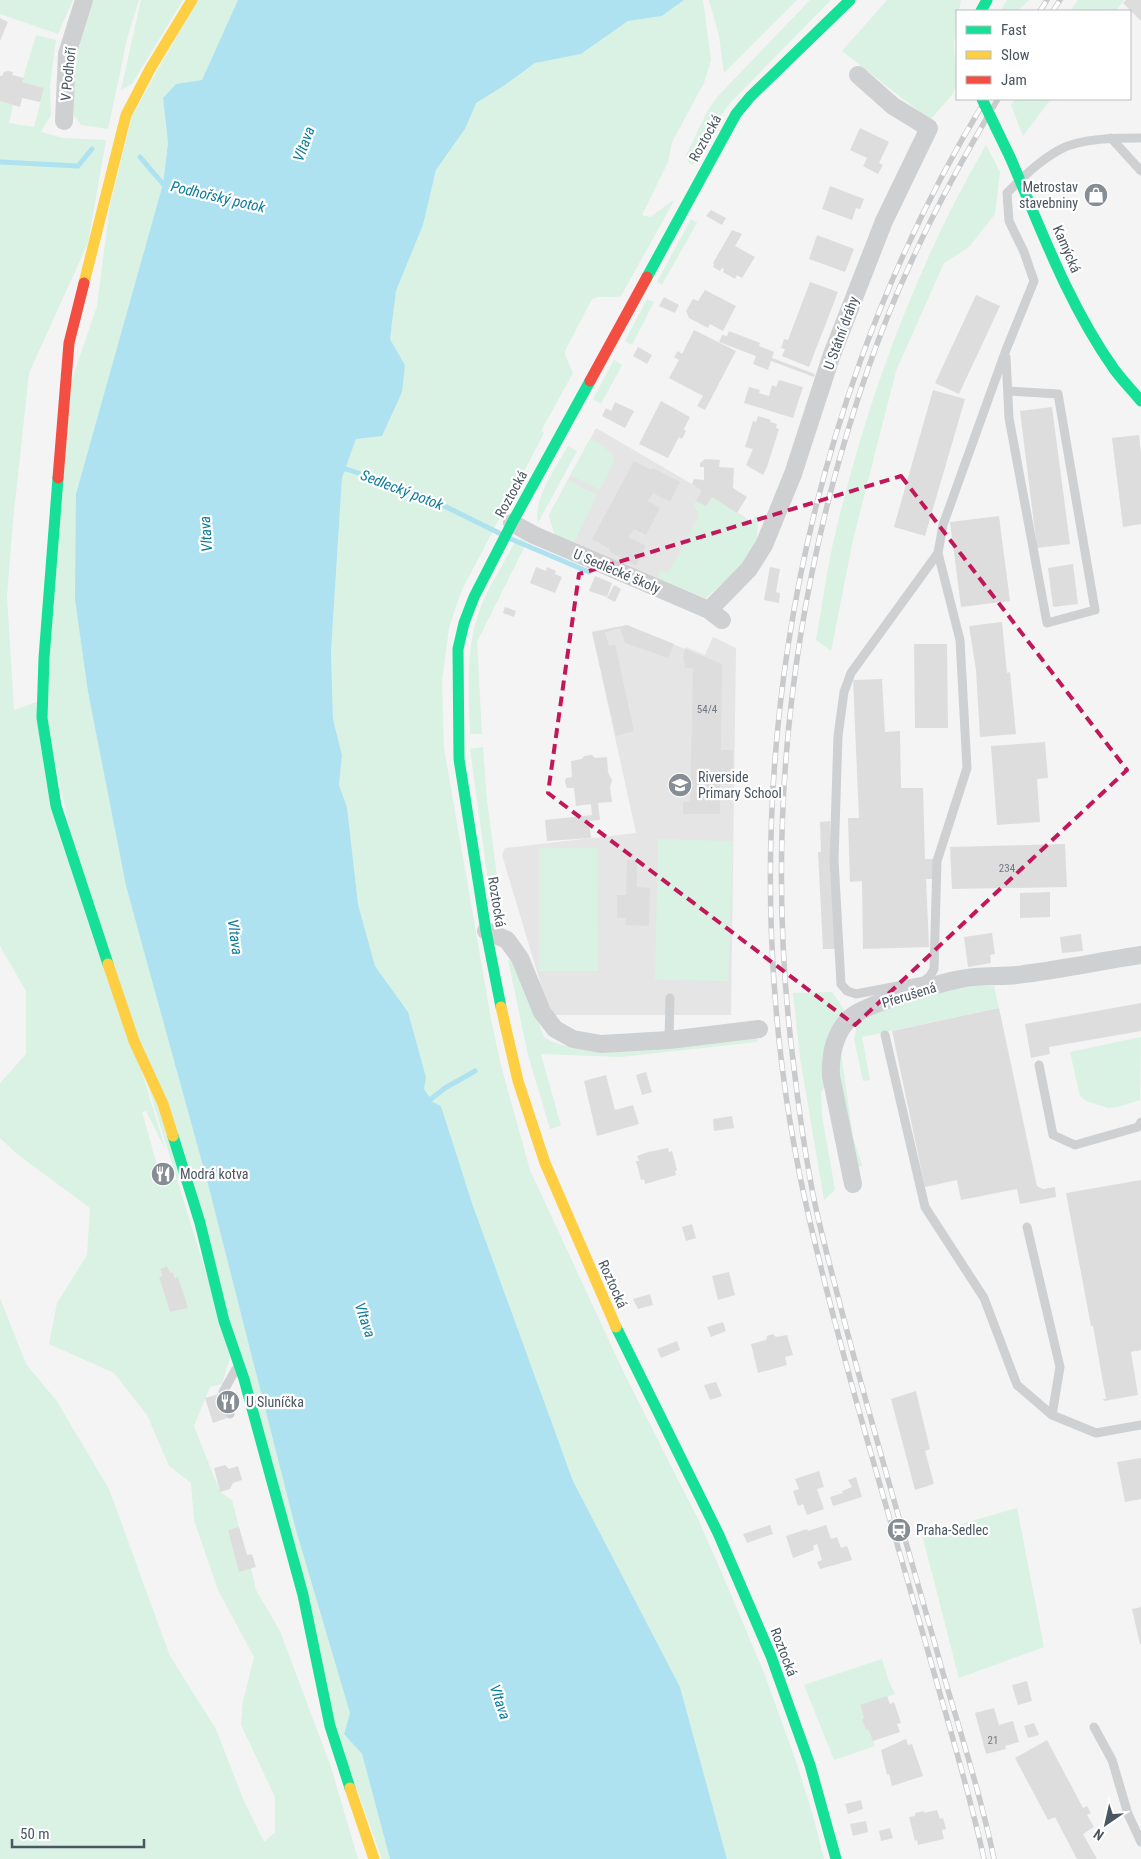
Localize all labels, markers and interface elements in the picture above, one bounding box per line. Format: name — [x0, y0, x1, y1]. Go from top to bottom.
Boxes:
legend — [956, 10, 1131, 100]
text: Fast — [1001, 21, 1026, 39]
street label: V Podhoří — [57, 46, 79, 102]
text: Slow — [1001, 46, 1030, 64]
text: Jam — [1001, 71, 1027, 89]
street label: Roztocká — [686, 112, 724, 164]
water label: Vltava — [289, 124, 319, 164]
water label: Podhořský potok — [169, 177, 267, 217]
place label: Metrostav stavebniny — [1019, 179, 1078, 211]
shop icon: Metrostav stavebniny — [1083, 182, 1109, 208]
street label: Kamýcká — [1050, 223, 1084, 275]
street label: U Státní dráhy — [820, 294, 862, 372]
water label: Sedlecký potok — [358, 466, 446, 514]
street label: Roztocká — [492, 468, 530, 520]
water label: Vltava — [196, 516, 216, 552]
street label: U Sedlecké školy — [571, 546, 663, 597]
house number: 54/4 — [697, 703, 718, 716]
place label: Riverside Primary School — [698, 769, 782, 801]
school or university icon: Riverside Primary School — [667, 772, 693, 798]
house number: 234 — [999, 862, 1016, 875]
street label: Roztocká — [485, 876, 509, 928]
water label: Vltava — [224, 918, 246, 956]
street label: Přerušená — [880, 979, 938, 1011]
restaurant icon: Modrá kotva — [150, 1161, 176, 1187]
place label: Modrá kotva — [180, 1166, 249, 1182]
street label: Roztocká — [595, 1257, 631, 1311]
water label: Vltava — [351, 1300, 379, 1340]
restaurant icon: U Sluníčka — [215, 1389, 241, 1415]
place label: U Sluníčka — [246, 1394, 304, 1410]
station icon: Praha-Sedlec — [886, 1517, 912, 1543]
place label: Praha-Sedlec — [916, 1522, 988, 1538]
street label: Roztocká — [767, 1625, 801, 1679]
water label: Vltava — [486, 1682, 514, 1722]
house number: 21 — [988, 1734, 998, 1747]
north arrow — [1081, 1799, 1131, 1849]
scale bar — [12, 1816, 145, 1848]
text: 50 m — [20, 1825, 50, 1843]
text: N — [1091, 1826, 1107, 1844]

